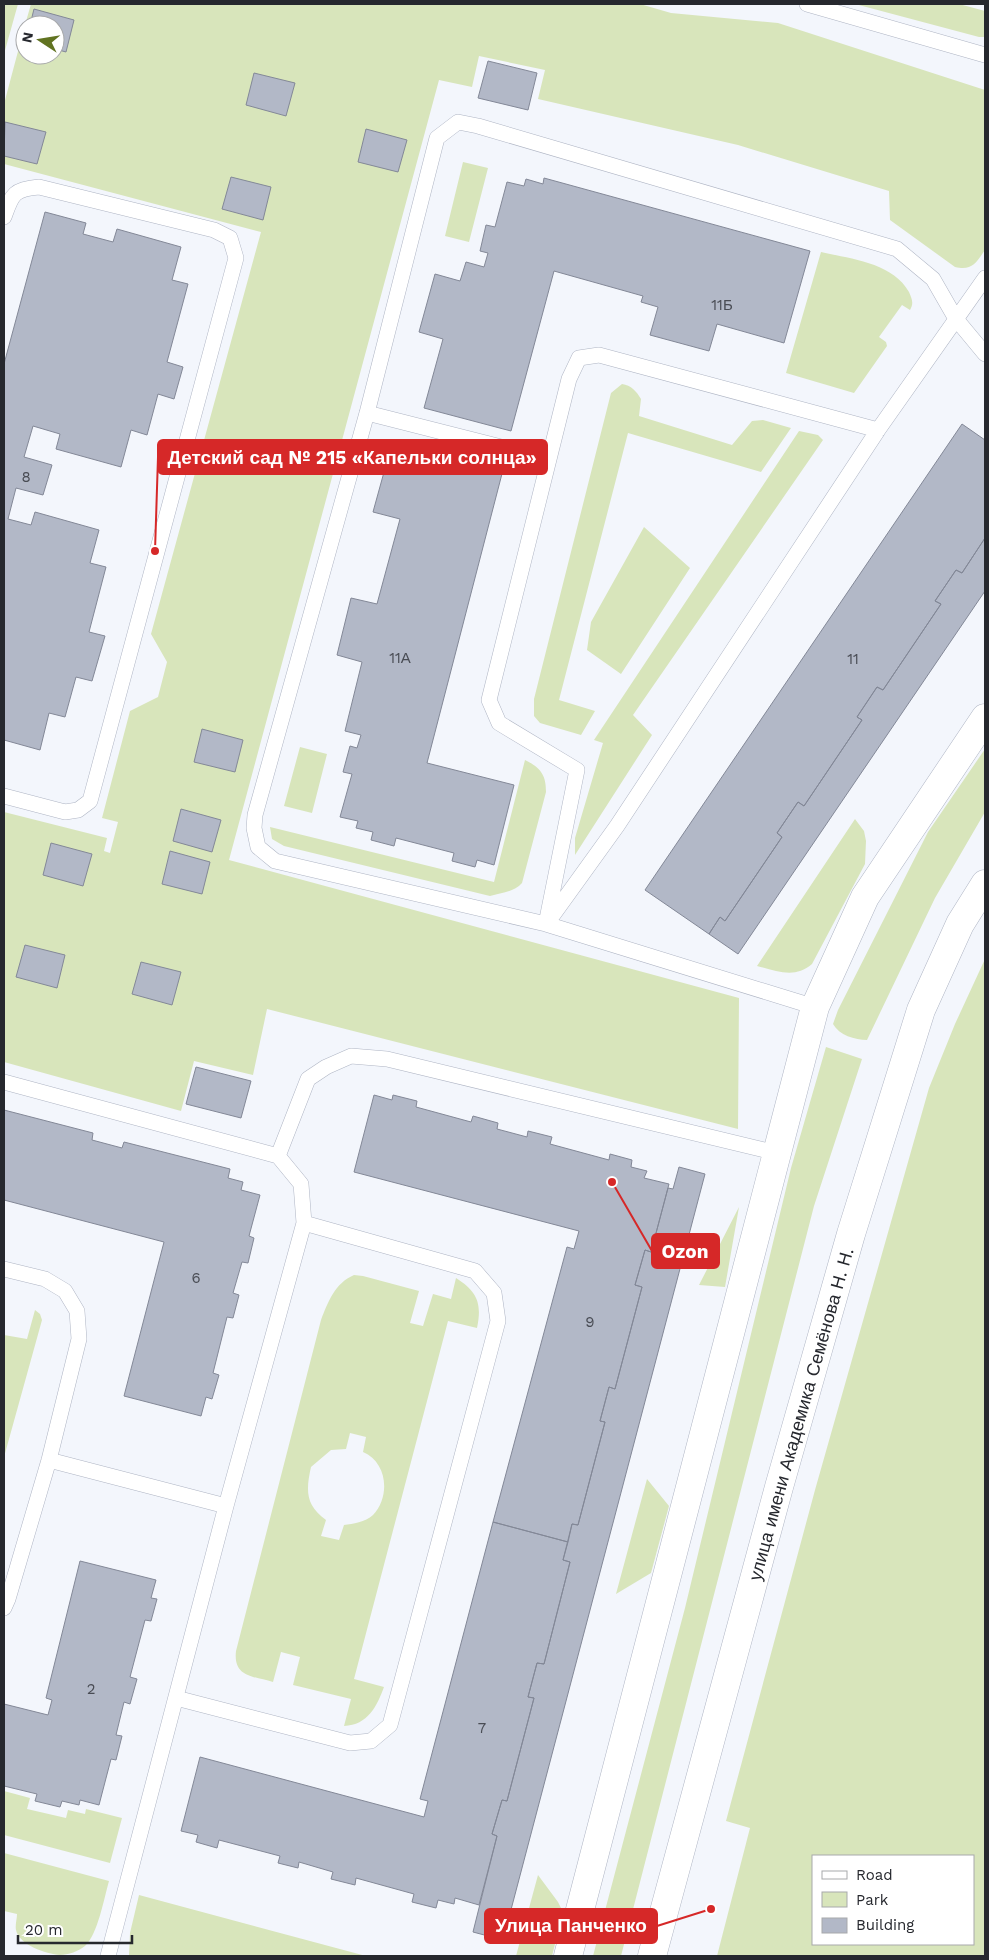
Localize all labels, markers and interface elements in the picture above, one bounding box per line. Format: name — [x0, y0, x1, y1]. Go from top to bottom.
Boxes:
north arrow — [15, 15, 65, 65]
text: N — [18, 31, 36, 44]
house number: 11Б — [711, 296, 733, 314]
callout: Детский сад № 215 «Капельки солнца» — [158, 440, 547, 474]
text: Детский сад № 215 «Капельки солнца» — [167, 446, 537, 469]
house number: 8 — [21, 468, 31, 486]
house number: 11А — [389, 649, 411, 667]
house number: 11 — [847, 650, 859, 668]
callout: Ozon — [652, 1234, 719, 1268]
text: Ozon — [662, 1240, 708, 1263]
street label: улица имени Академика Семёнова Н. Н. — [744, 1245, 857, 1583]
house number: 6 — [191, 1269, 201, 1287]
house number: 9 — [585, 1313, 595, 1331]
house number: 2 — [87, 1680, 95, 1698]
house number: 7 — [478, 1719, 486, 1737]
legend — [812, 1855, 974, 1945]
text: Road — [856, 1866, 893, 1884]
text: Park — [856, 1891, 889, 1909]
callout: Улица Панченко — [485, 1909, 657, 1943]
scale bar — [18, 1912, 131, 1944]
text: Улица Панченко — [495, 1914, 647, 1937]
text: Building — [856, 1916, 914, 1934]
text: 20 m — [25, 1921, 63, 1939]

